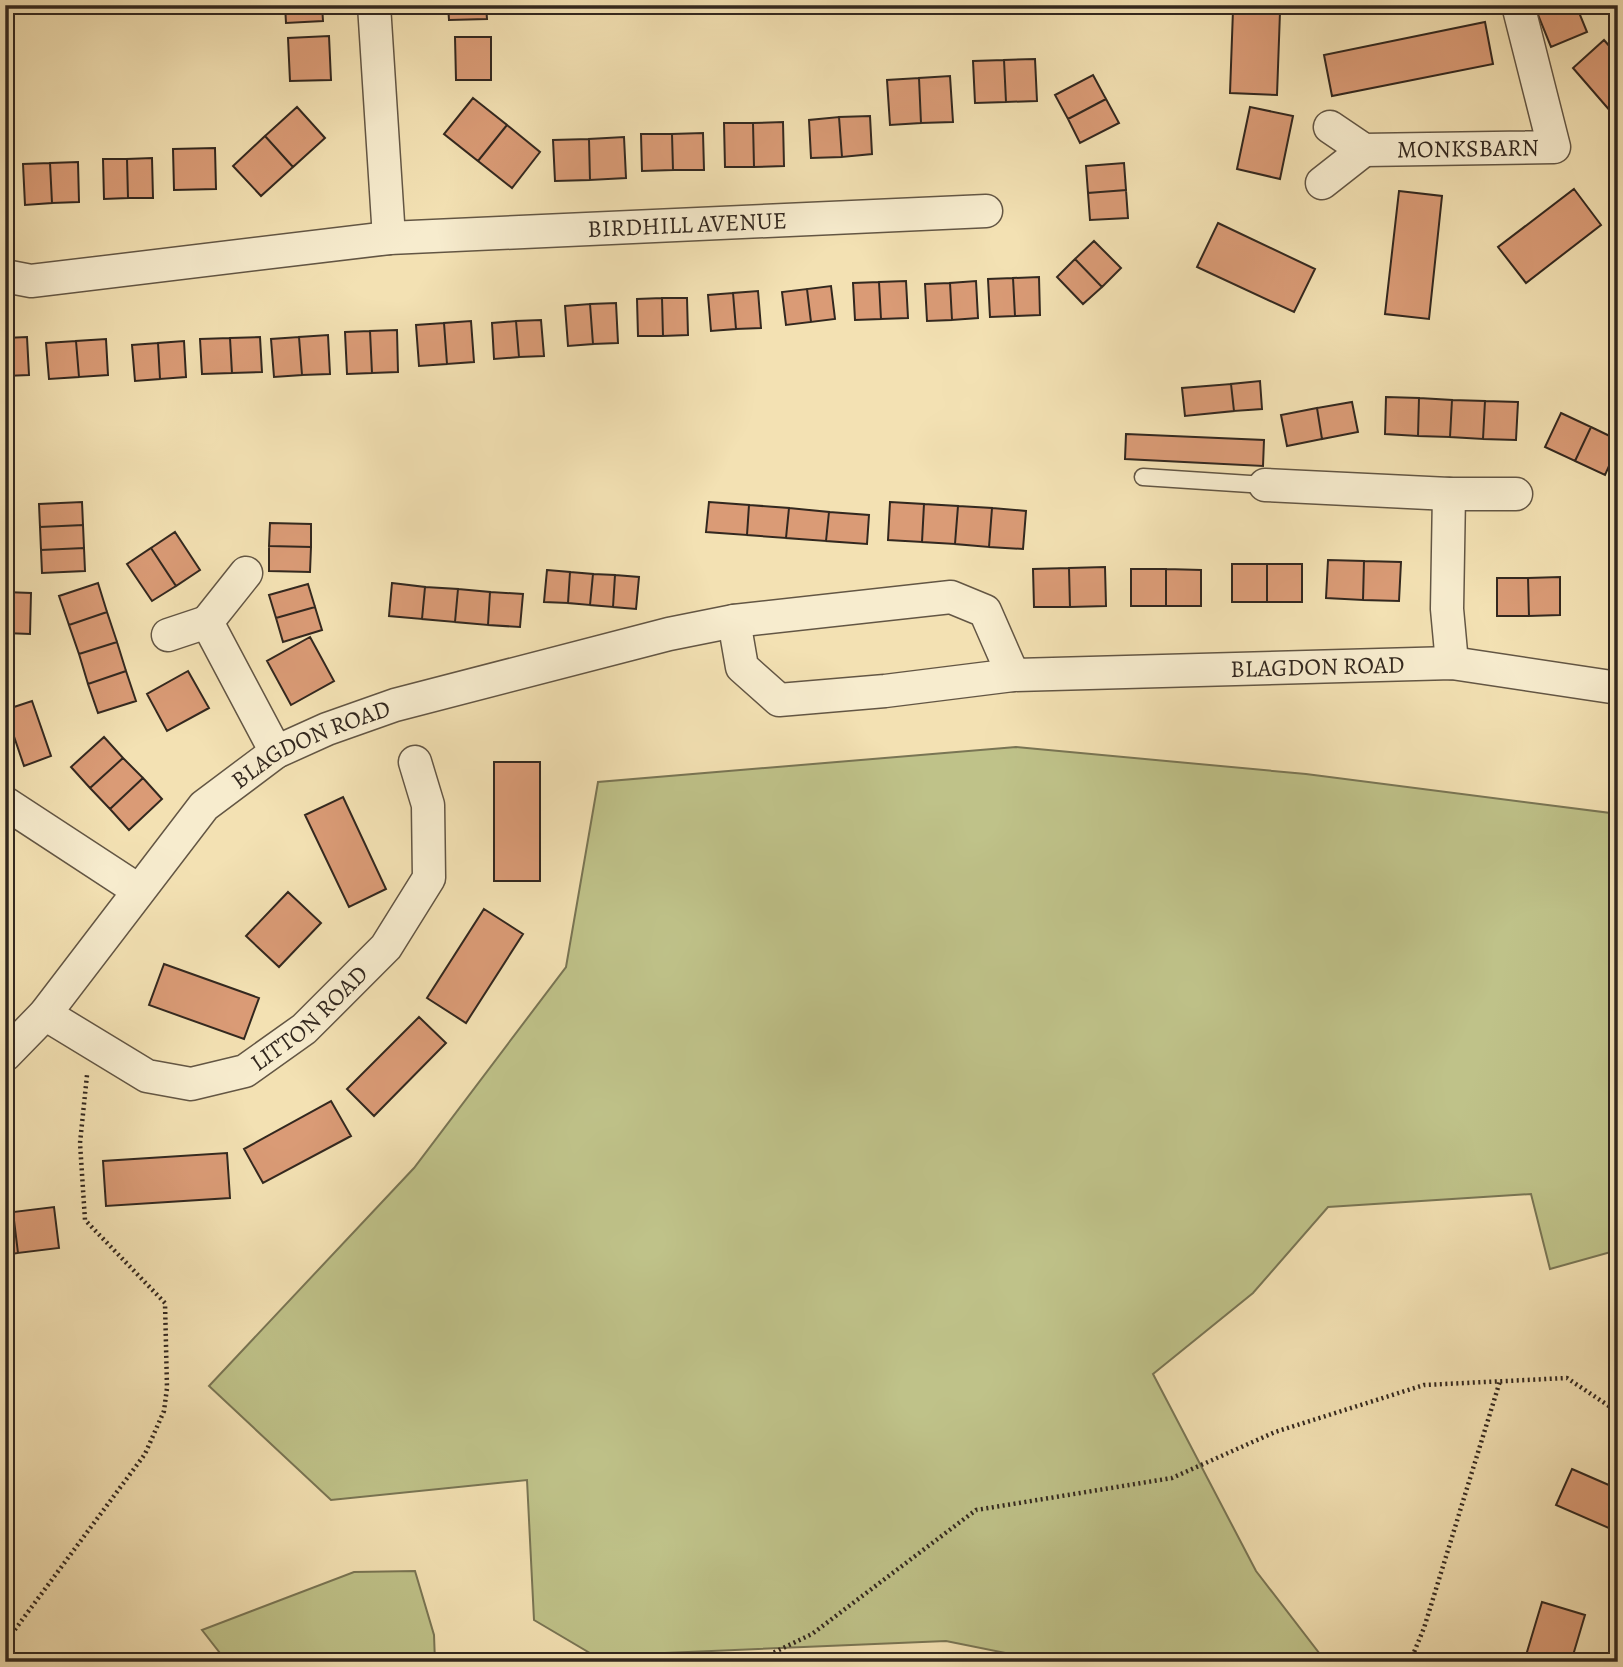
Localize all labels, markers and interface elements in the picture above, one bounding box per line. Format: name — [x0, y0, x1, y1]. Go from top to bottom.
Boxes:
street label: MONKSBARN — [1397, 131, 1539, 165]
street label: BIRDHILL AVENUE — [587, 204, 788, 245]
street label: BLAGDON ROAD — [1230, 648, 1405, 685]
street label: BLAGDON ROAD — [225, 692, 395, 796]
street label: LITTON ROAD — [244, 958, 375, 1078]

